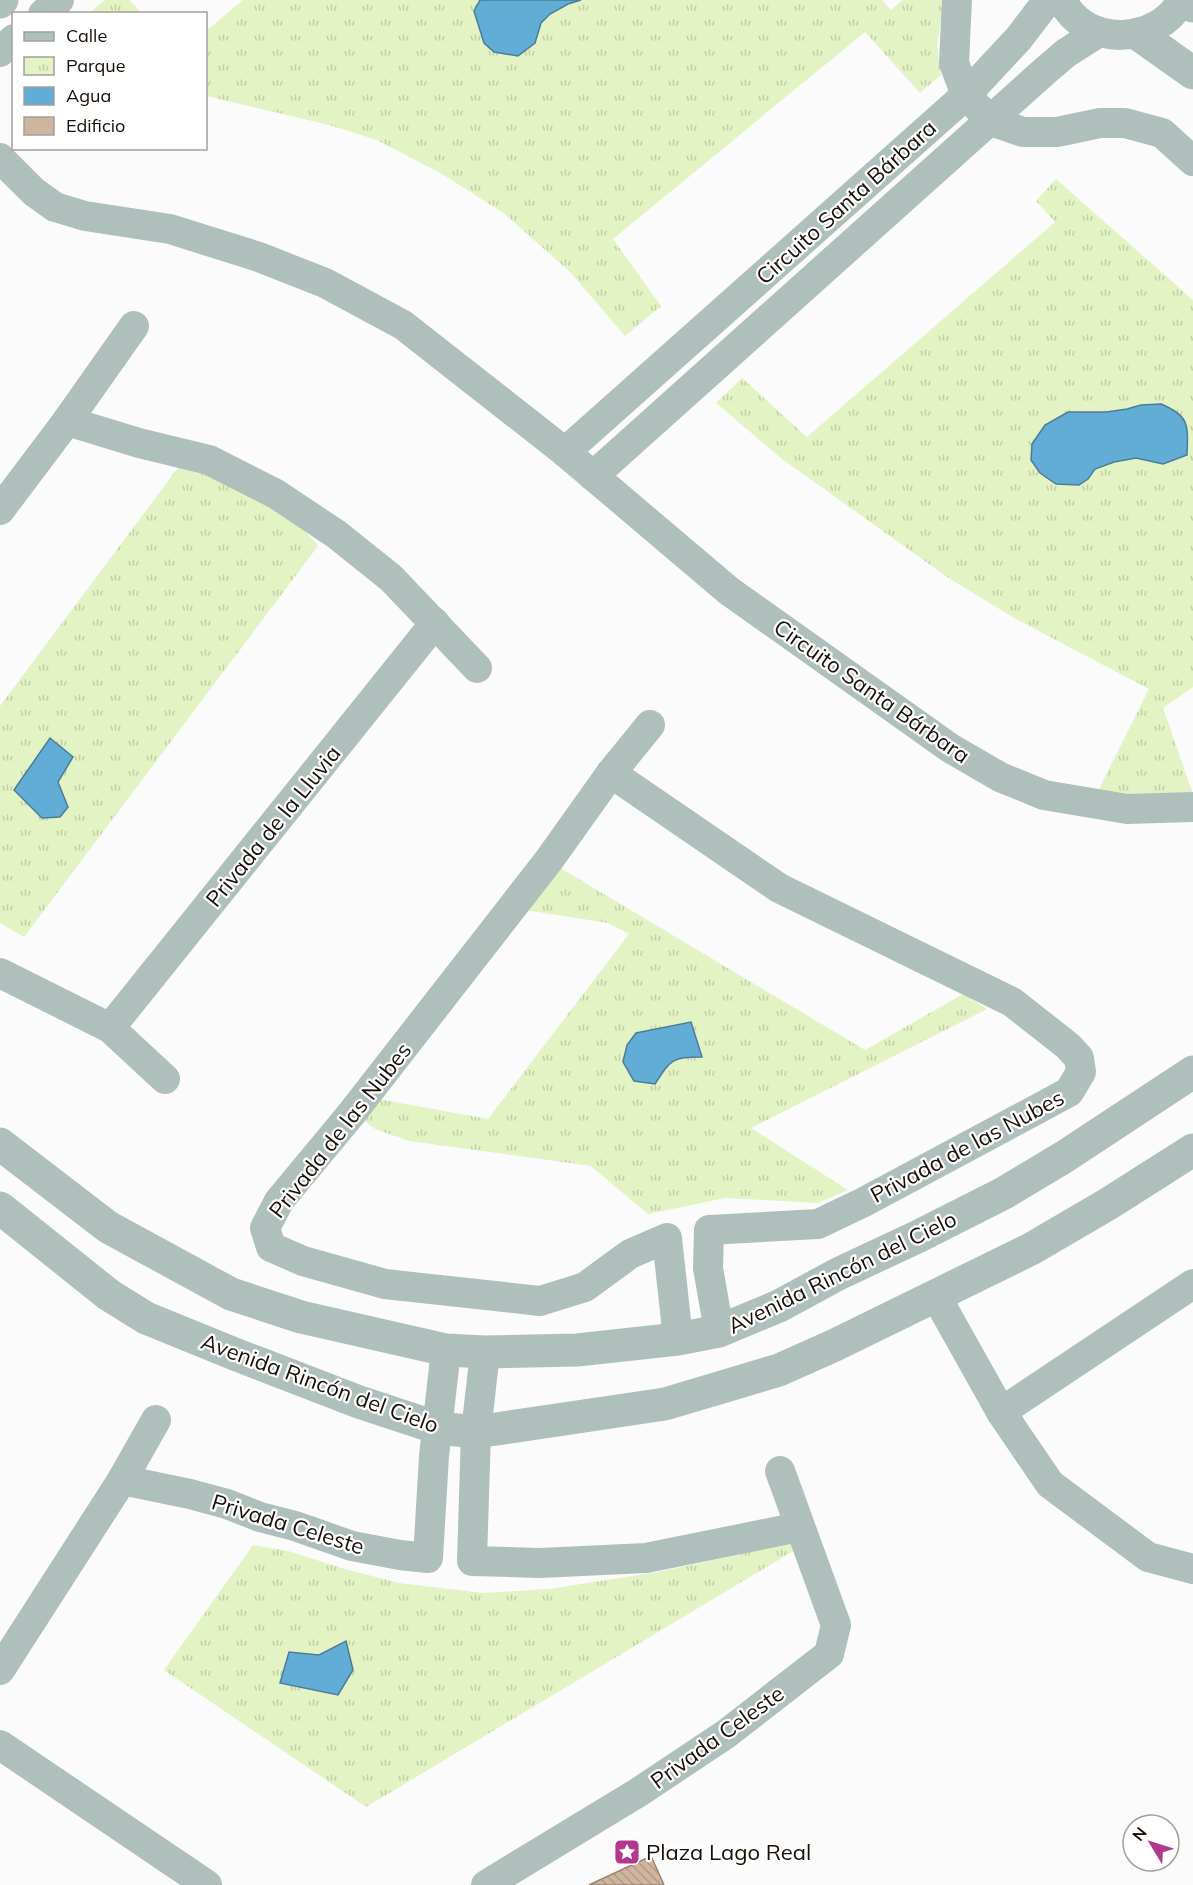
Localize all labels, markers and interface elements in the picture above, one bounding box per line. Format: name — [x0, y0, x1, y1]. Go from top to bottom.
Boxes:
legend — [12, 12, 207, 150]
text: Calle — [66, 24, 107, 47]
text: Parque — [66, 54, 125, 77]
text: Agua — [66, 84, 111, 107]
text: Edificio — [66, 114, 125, 137]
street label: Circuito Santa Bárbara — [750, 114, 942, 290]
street label: Circuito Santa Bárbara — [769, 613, 975, 769]
street label: Privada de la Lluvia — [199, 740, 347, 912]
street label: Privada de las Nubes — [263, 1037, 417, 1223]
street label: Privada de las Nubes — [865, 1083, 1069, 1209]
street label: Avenida Rincón del Cielo — [723, 1204, 961, 1340]
street label: Avenida Rincón del Cielo — [197, 1327, 443, 1439]
street label: Privada Celeste — [208, 1488, 368, 1560]
street label: Privada Celeste — [645, 1679, 789, 1795]
north arrow — [1121, 1813, 1181, 1873]
text: N — [1128, 1823, 1151, 1845]
place icon: Plaza Lago Real — [612, 1837, 642, 1867]
place label: Plaza Lago Real — [646, 1838, 811, 1866]

